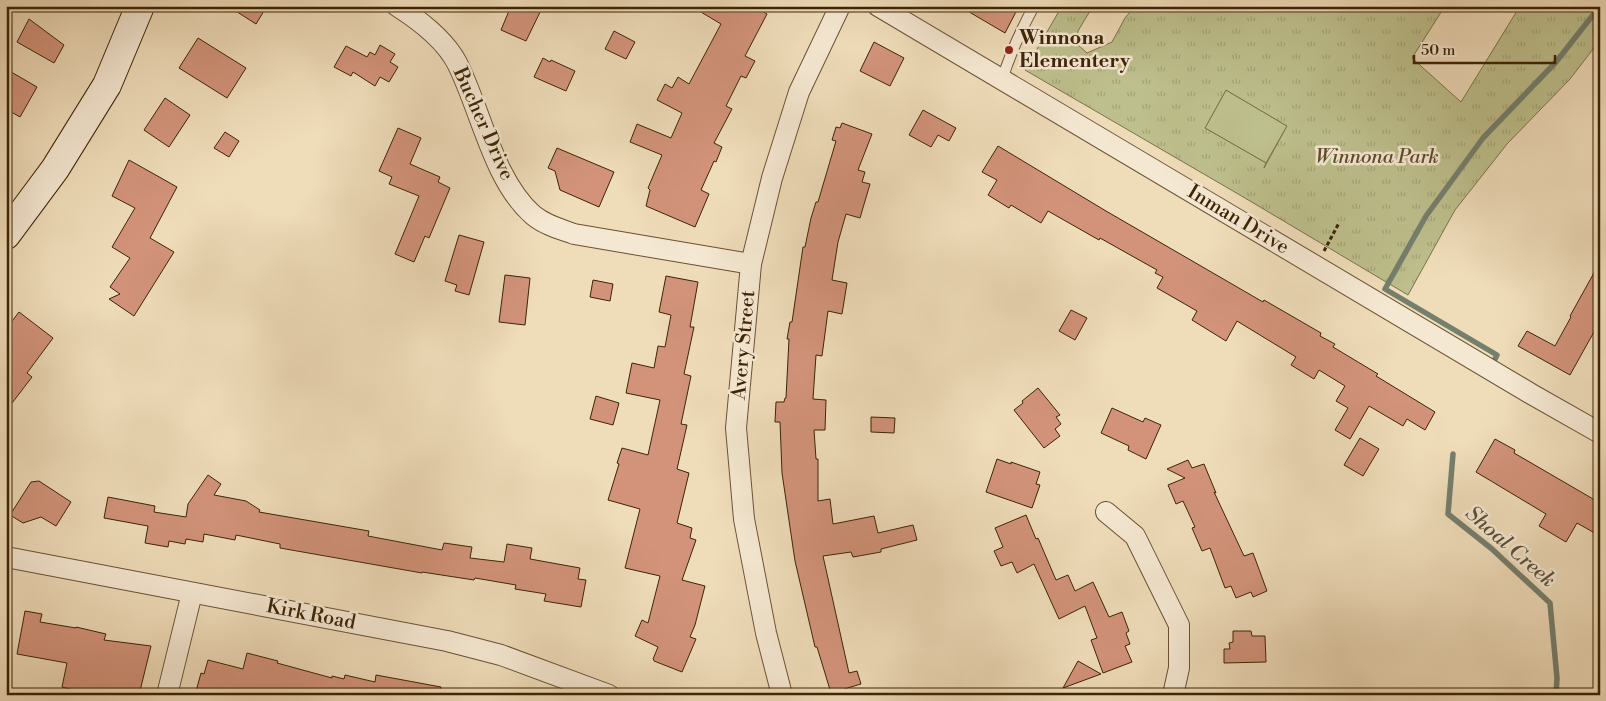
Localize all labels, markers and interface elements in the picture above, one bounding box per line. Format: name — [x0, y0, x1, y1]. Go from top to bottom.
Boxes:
place label: Winnona Elementery — [1018, 26, 1131, 74]
scale bar — [1414, 32, 1555, 64]
text: 50 m — [1421, 41, 1455, 60]
marker: Winnona Elementery — [1003, 44, 1015, 56]
street label: Bucher Drive — [447, 63, 519, 184]
park label: Winnona Park — [1315, 145, 1439, 170]
street label: Inman Drive — [1183, 180, 1293, 260]
street label: Avery Street — [727, 289, 761, 402]
water label: Shoal Creek — [1460, 501, 1560, 593]
street label: Kirk Road — [264, 594, 358, 636]

